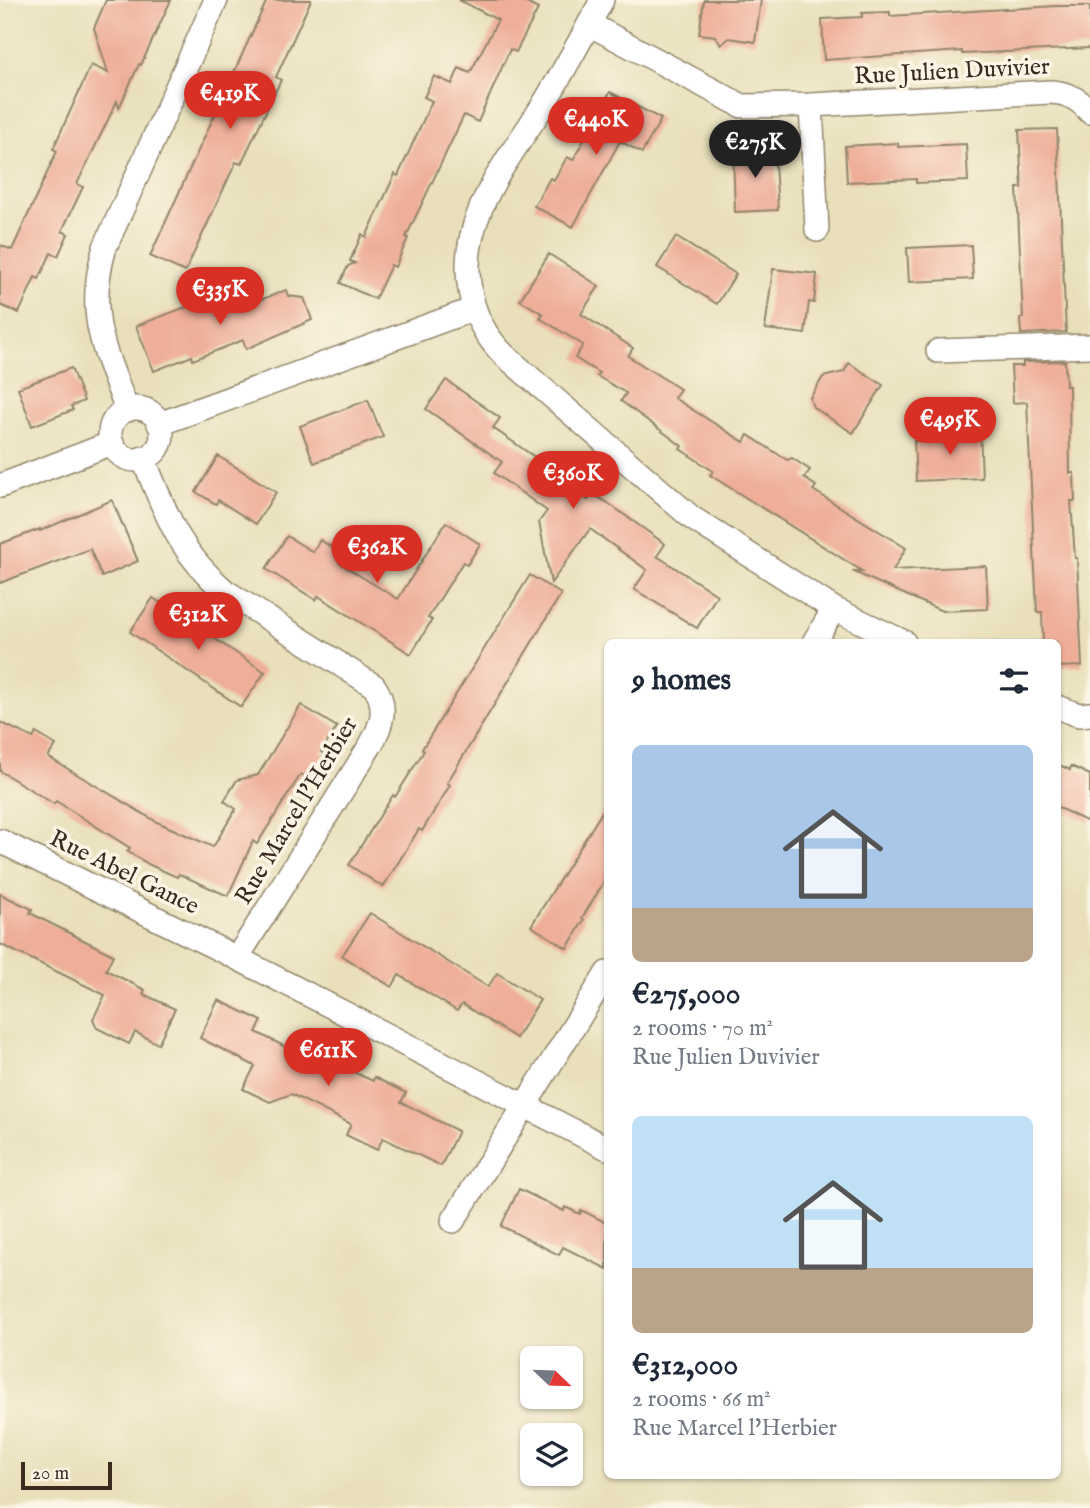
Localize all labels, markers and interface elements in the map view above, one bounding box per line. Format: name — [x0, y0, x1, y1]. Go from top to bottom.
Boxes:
street label: Rue Julien Duvivier — [853, 51, 1051, 93]
pin: €419K — [181, 72, 279, 131]
text: €419K — [200, 79, 260, 108]
pin: €440K — [547, 97, 645, 157]
text: €440K — [564, 105, 628, 134]
pin: €275K — [706, 120, 804, 180]
text: €275K — [725, 128, 785, 157]
pin: €335K — [171, 268, 269, 327]
text: €335K — [192, 275, 248, 304]
pin: €495K — [901, 398, 999, 457]
text: €495K — [920, 405, 980, 434]
pin: €360K — [524, 452, 622, 511]
text: €360K — [543, 459, 603, 488]
pin: €362K — [328, 526, 426, 585]
text: €362K — [347, 533, 407, 562]
pin: €312K — [149, 592, 247, 652]
text: €312K — [169, 600, 227, 629]
text: 9 homes — [632, 662, 731, 700]
icon: filters — [995, 662, 1033, 700]
street label: Rue Marcel l'Herbier — [229, 711, 365, 911]
icon: home — [770, 791, 896, 917]
street label: Rue Abel Gance — [44, 823, 204, 923]
text: €275,000 — [632, 976, 740, 1014]
text: 2 rooms · 70 m² — [632, 1014, 773, 1043]
pin: €611K — [279, 1028, 377, 1088]
text: €611K — [300, 1036, 356, 1065]
text: Rue Julien Duvivier — [632, 1043, 820, 1072]
icon: home — [770, 1162, 896, 1288]
north arrow — [520, 1346, 583, 1409]
map controls — [520, 1346, 583, 1486]
text: €312,000 — [632, 1347, 738, 1385]
text: 2 rooms · 66 m² — [632, 1385, 771, 1414]
text: Rue Marcel l'Herbier — [632, 1414, 837, 1443]
button: layers — [520, 1423, 583, 1486]
scale bar — [21, 1459, 112, 1491]
text: 20 m — [32, 1462, 69, 1486]

